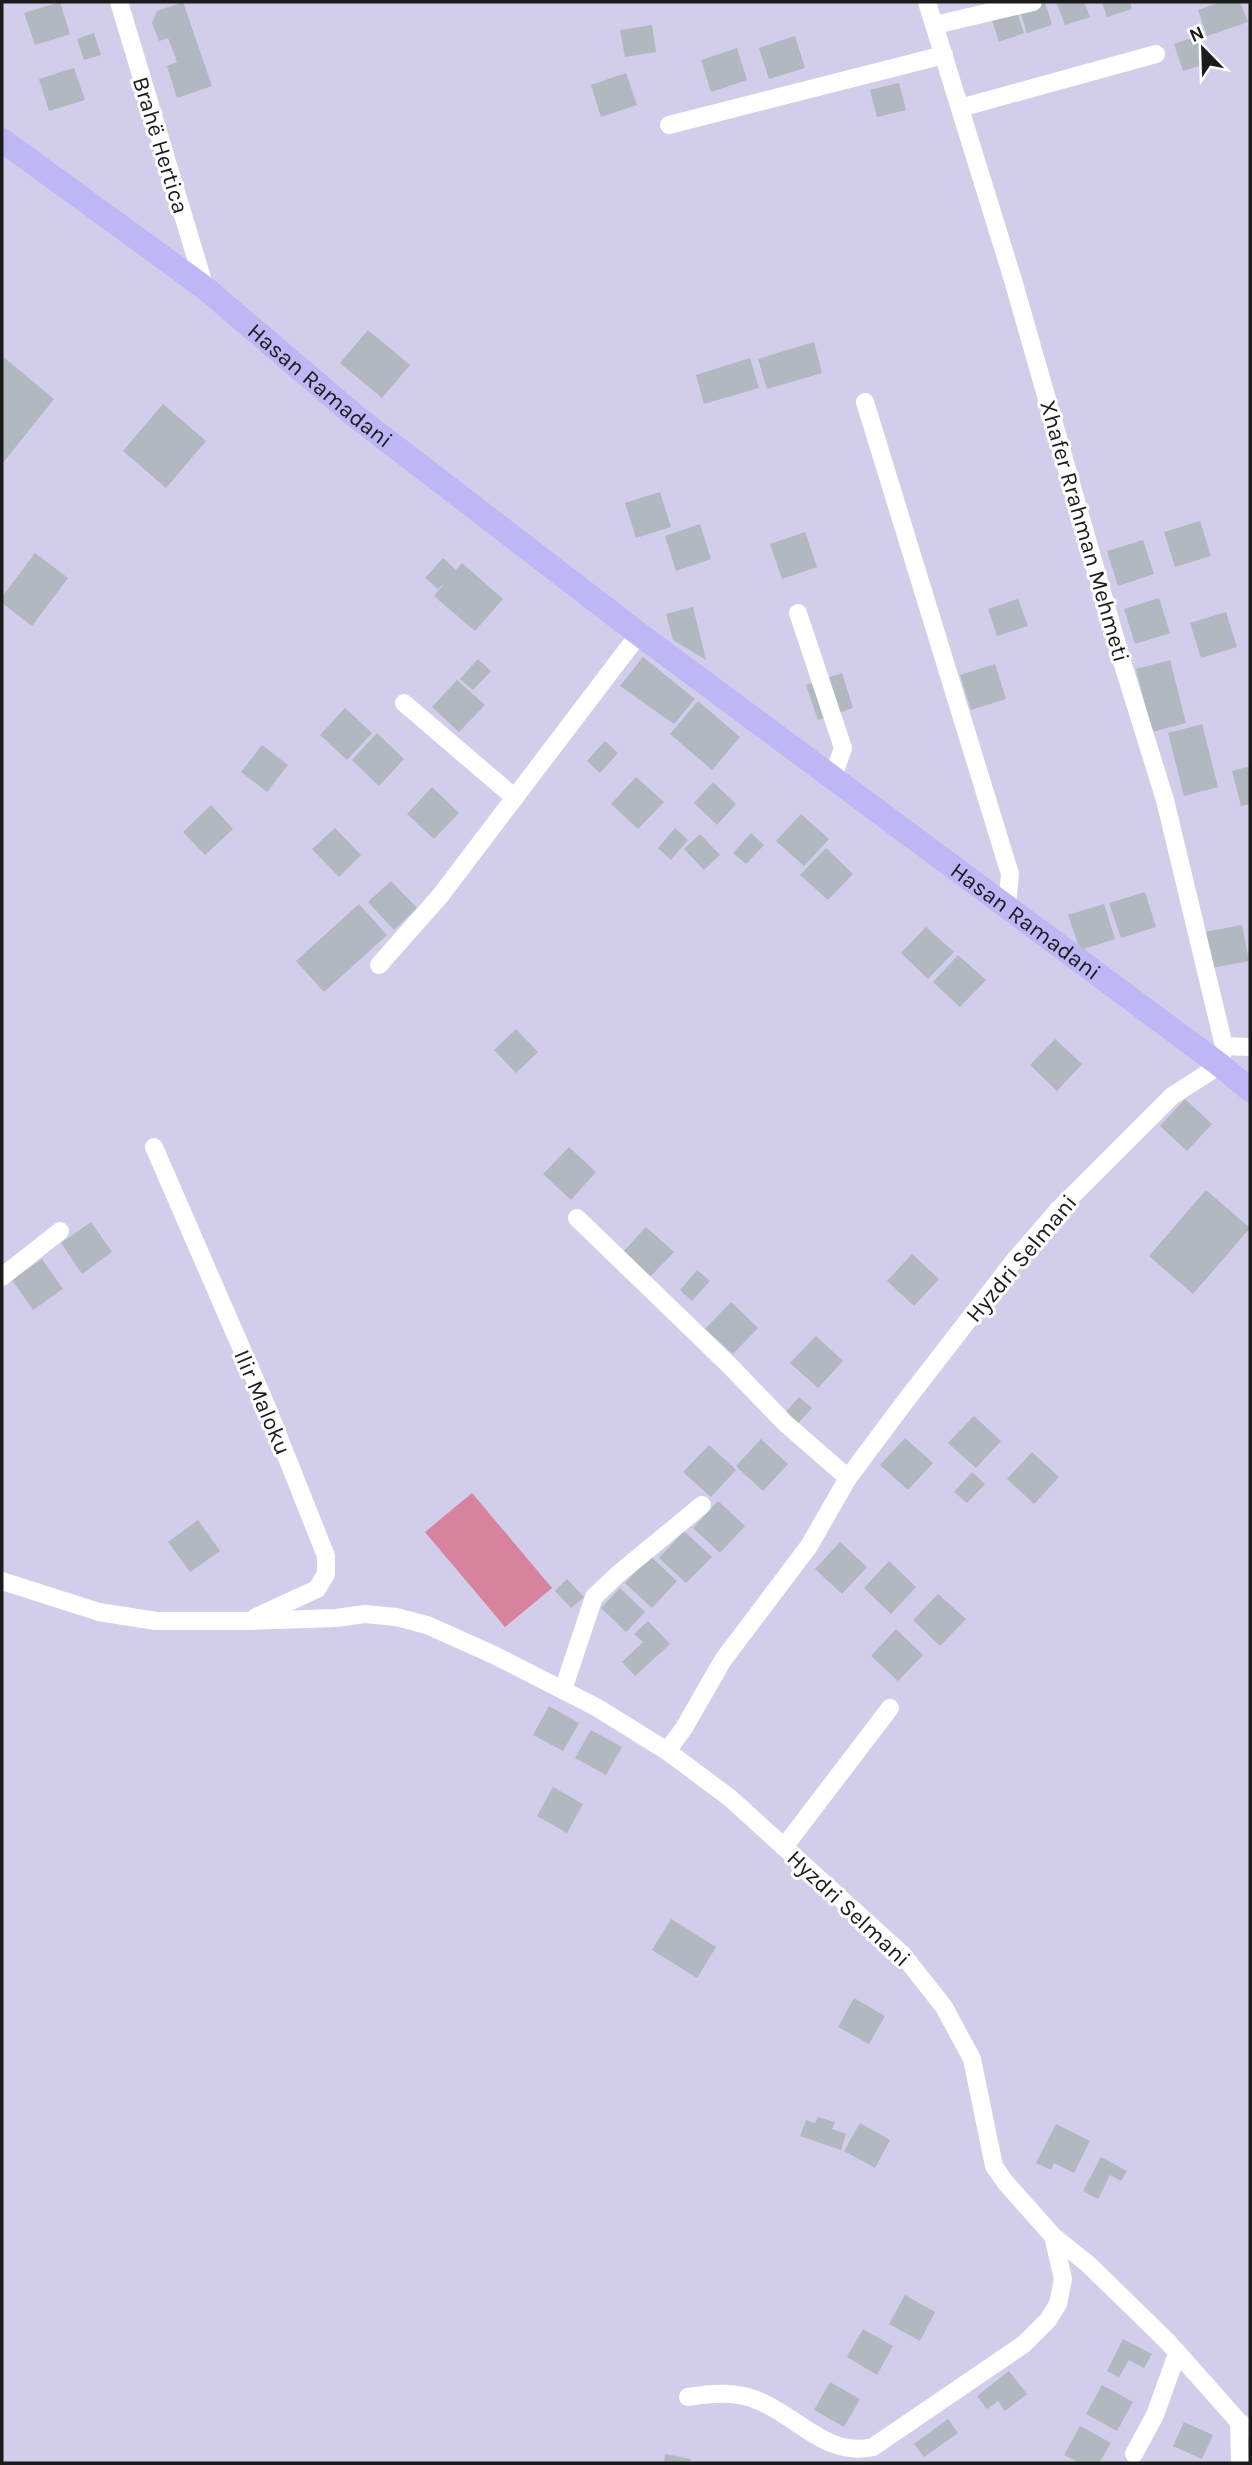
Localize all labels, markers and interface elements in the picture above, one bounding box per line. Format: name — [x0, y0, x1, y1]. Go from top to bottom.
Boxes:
north arrow — [1168, 14, 1238, 84]
text: N — [1186, 21, 1207, 47]
street label: Brahë Hertica — [127, 73, 194, 217]
street label: Hasan Ramadani — [242, 317, 398, 454]
street label: Xhafer Rrahman Mehmeti — [1034, 397, 1135, 665]
street label: Hasan Ramadani — [945, 857, 1106, 986]
street label: Hyzdri Selmani — [960, 1189, 1083, 1328]
street label: Ilir Maloku — [228, 1346, 297, 1459]
street label: Hyzdri Selmani — [782, 1845, 916, 1972]

